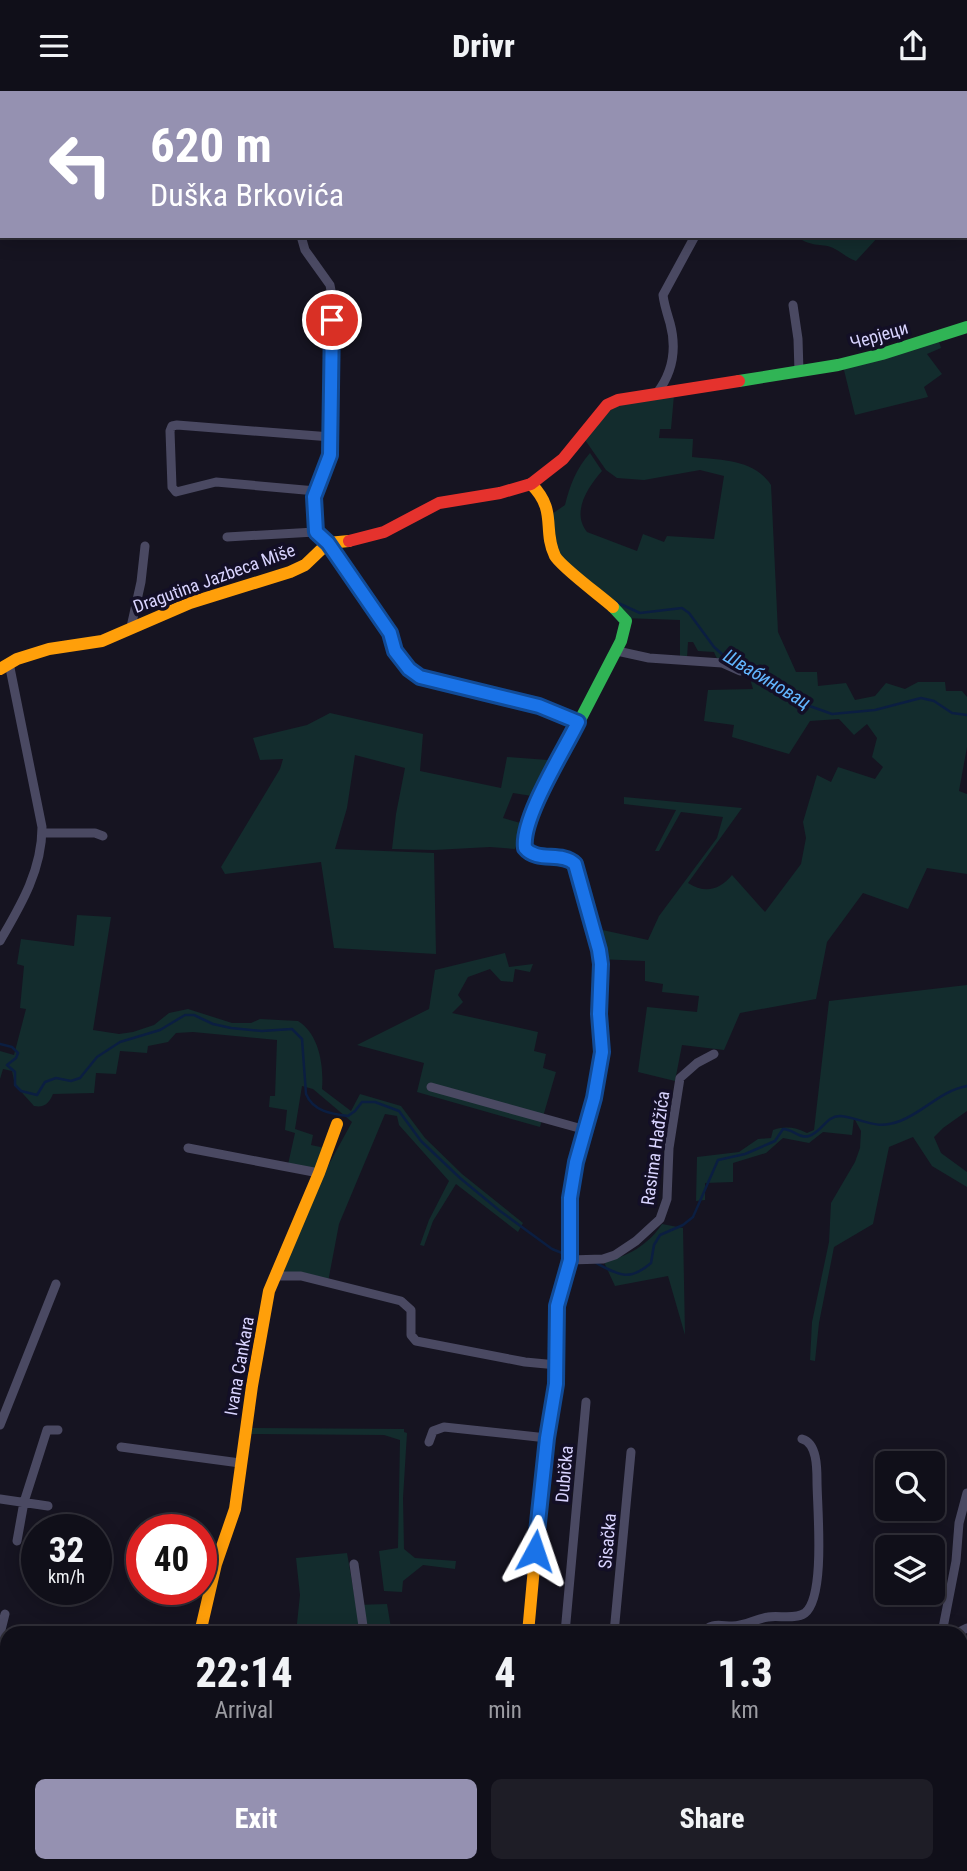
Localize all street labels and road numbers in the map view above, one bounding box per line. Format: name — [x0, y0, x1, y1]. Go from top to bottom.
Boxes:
street label: Черјеци — [848, 317, 910, 353]
street label: Dragutina Jazbeca Miše — [130, 539, 298, 617]
street label: Rasima Hađžića — [637, 1090, 673, 1206]
street label: Ivana Cankara — [220, 1315, 258, 1417]
street label: Dubička — [551, 1445, 577, 1503]
street label: Sisačka — [594, 1513, 620, 1569]

